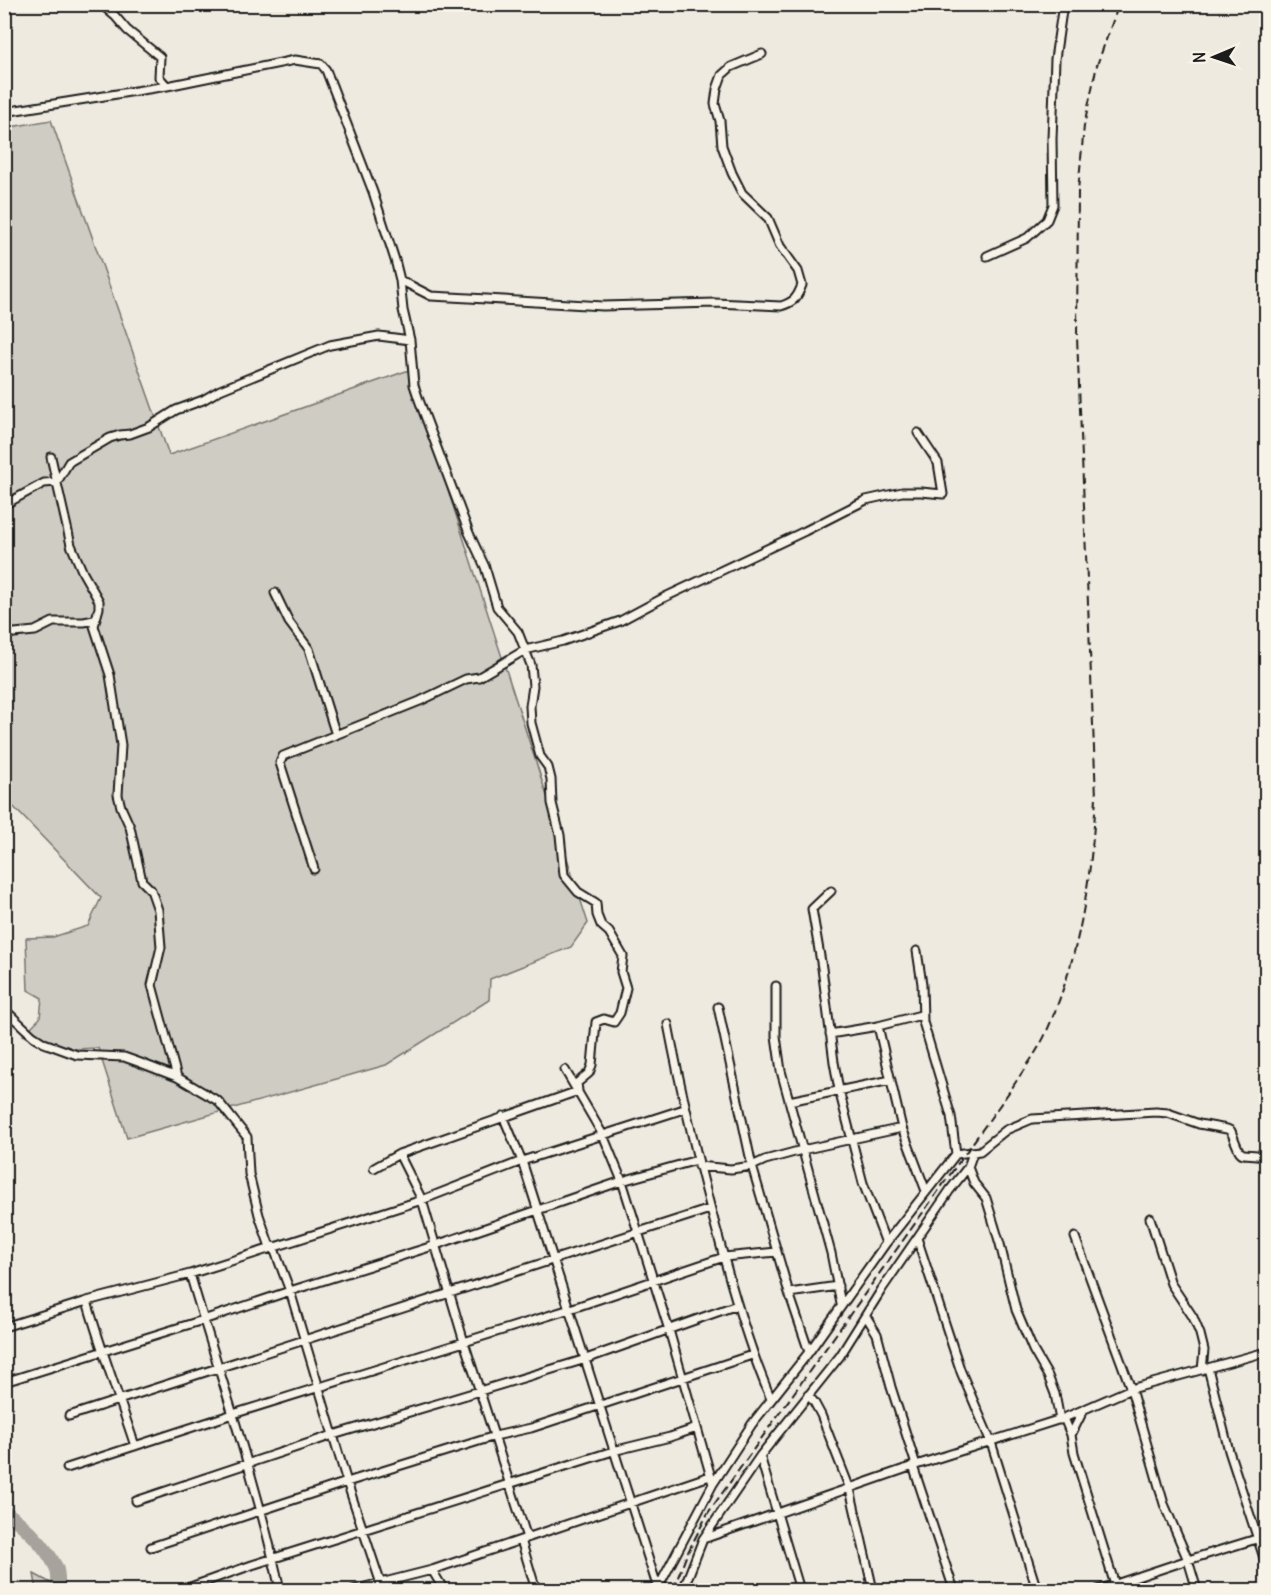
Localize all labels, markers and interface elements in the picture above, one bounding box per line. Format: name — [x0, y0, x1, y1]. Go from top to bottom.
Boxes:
north arrow — [1184, 27, 1244, 87]
text: N — [1189, 52, 1209, 63]

